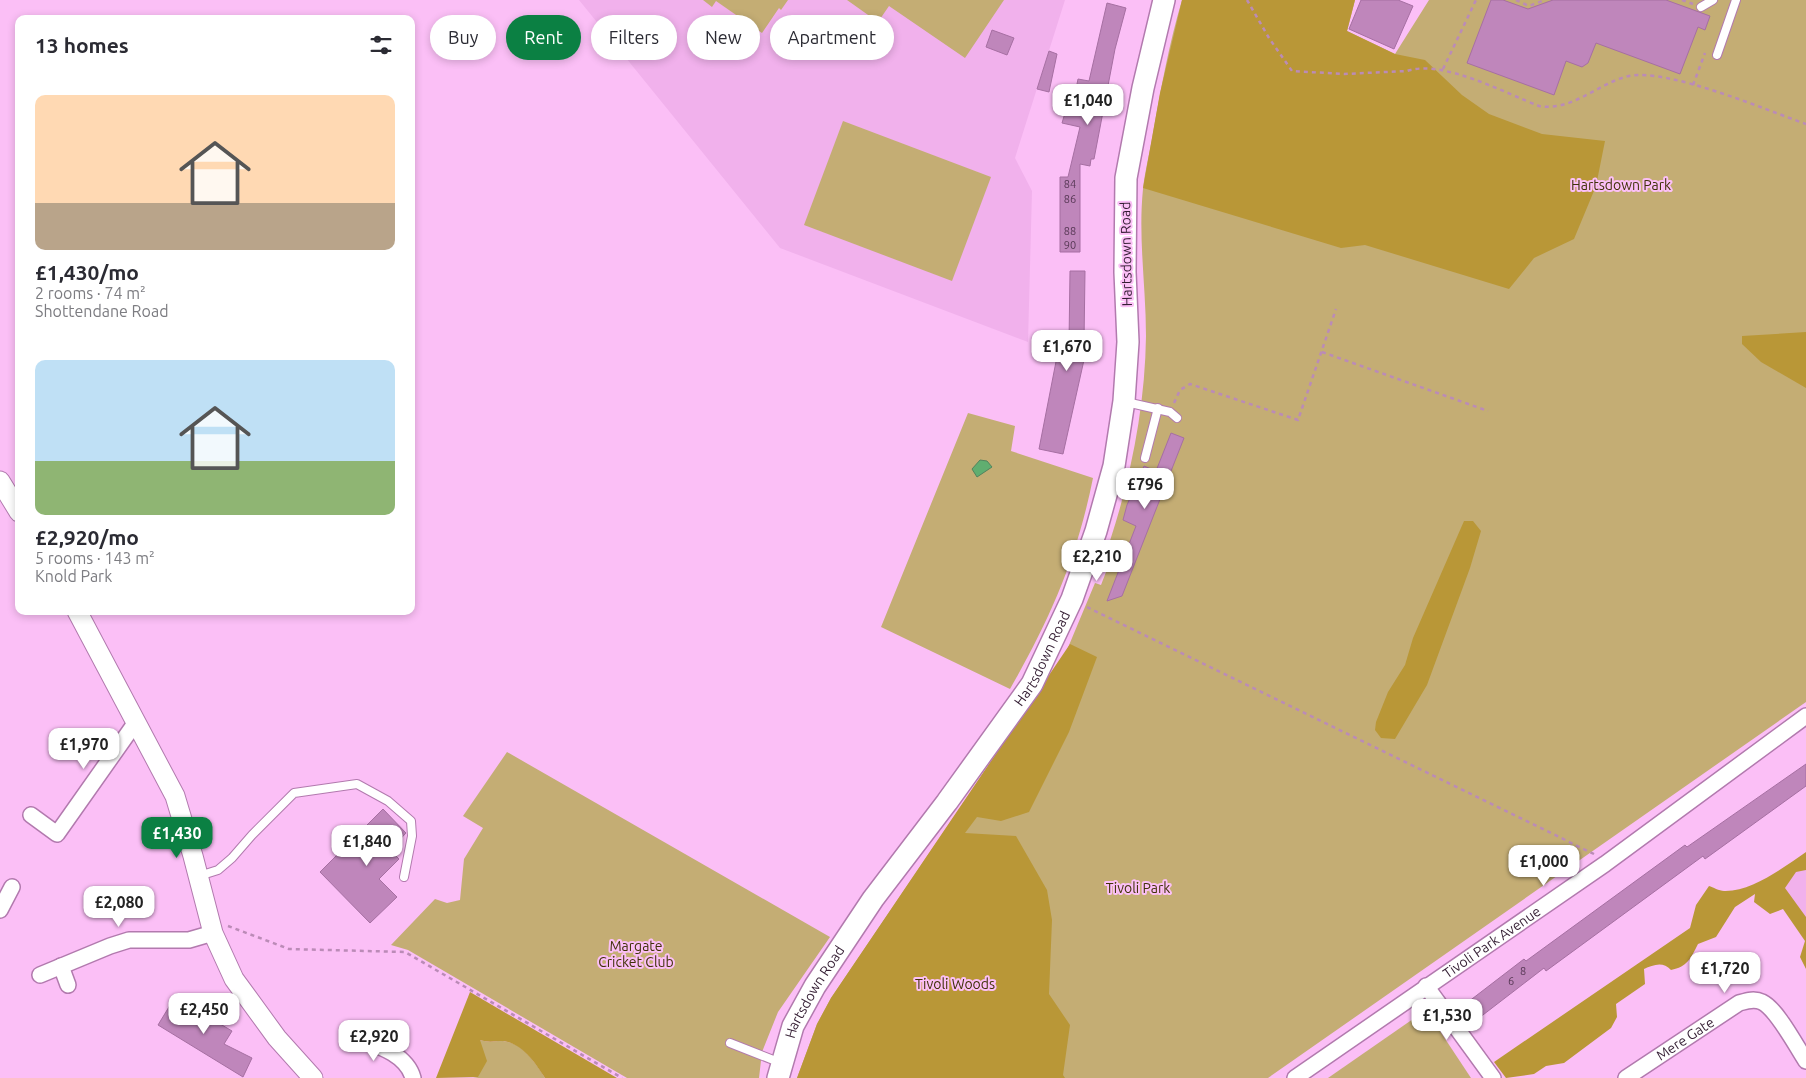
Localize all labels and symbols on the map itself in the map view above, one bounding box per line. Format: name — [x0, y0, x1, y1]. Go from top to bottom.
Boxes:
pin: £1,040 — [1047, 84, 1129, 126]
park label: Hartsdown Park — [1571, 177, 1671, 193]
house number: 84 — [1064, 178, 1076, 190]
house number: 86 — [1064, 193, 1076, 205]
street label: Hartsdown Road — [1117, 202, 1135, 306]
house number: 88 — [1064, 225, 1076, 237]
house number: 90 — [1064, 239, 1076, 251]
pin: £1,670 — [1026, 330, 1108, 372]
pin: £796 — [1115, 468, 1175, 510]
pin: £2,210 — [1056, 540, 1138, 582]
street label: Hartsdown Road — [1011, 609, 1073, 709]
pin: £1,970 — [43, 728, 125, 770]
pin: £1,430 — [136, 816, 218, 859]
pin: £1,840 — [326, 824, 408, 867]
pin: £1,000 — [1503, 844, 1585, 887]
park label: Tivoli Park — [1106, 880, 1170, 896]
pin: £2,080 — [78, 886, 160, 928]
street label: Tivoli Park Avenue — [1440, 903, 1544, 981]
park label: Margate Cricket Club — [598, 938, 674, 970]
street label: Hartsdown Road — [782, 943, 847, 1040]
pin: £1,720 — [1684, 952, 1766, 994]
house number: 8 — [1520, 965, 1526, 977]
house number: 6 — [1508, 975, 1514, 987]
park label: Tivoli Woods — [915, 976, 995, 992]
pin: £2,450 — [163, 992, 245, 1035]
pin: £1,530 — [1406, 998, 1488, 1041]
street label: Mere Gate — [1653, 1014, 1717, 1064]
pin: £2,920 — [333, 1020, 415, 1062]

